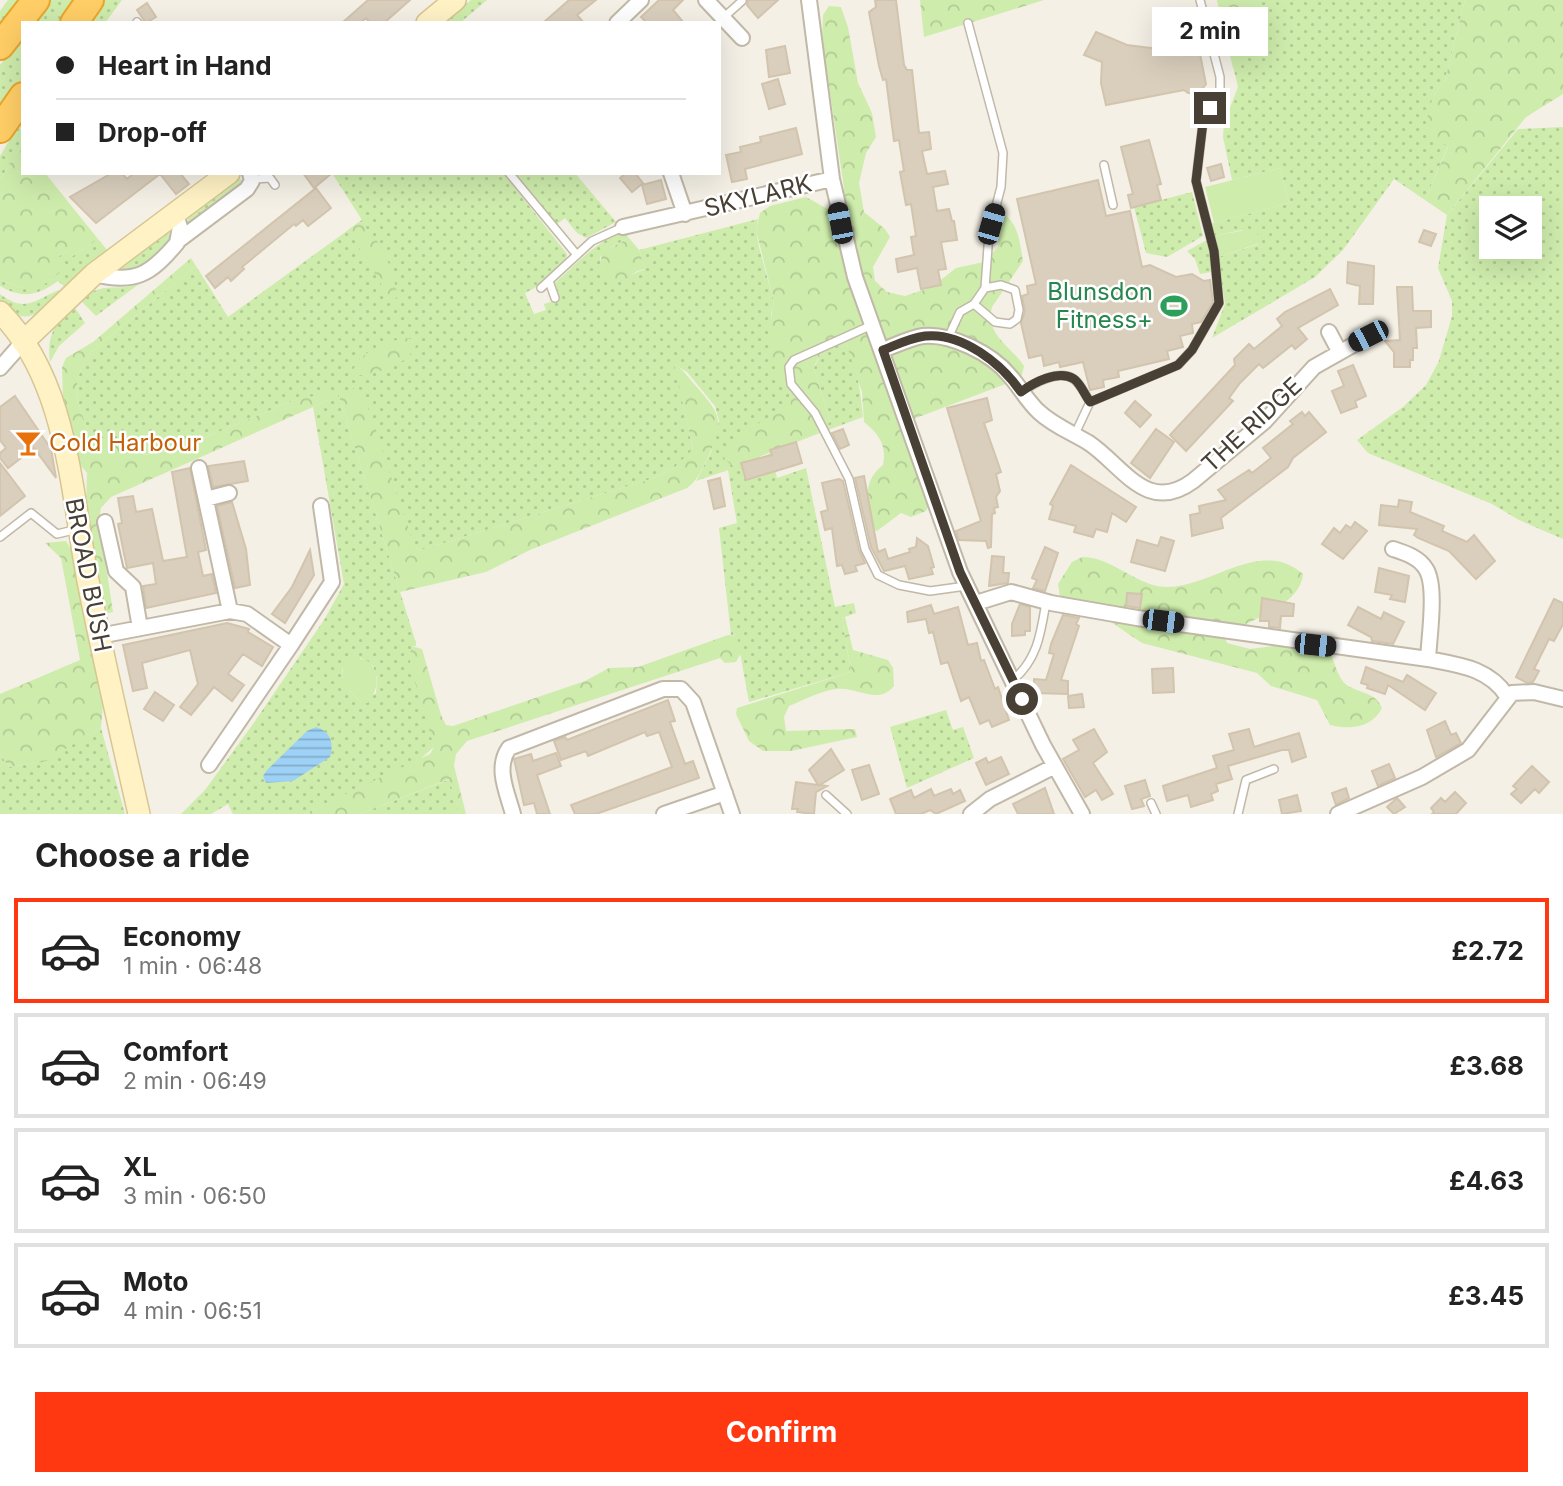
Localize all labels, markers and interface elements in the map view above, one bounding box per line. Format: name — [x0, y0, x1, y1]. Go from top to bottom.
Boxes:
callout: 2 min — [1152, 7, 1268, 56]
text: 2 min — [1179, 17, 1241, 45]
text: Heart in Hand — [98, 50, 272, 81]
route end — [1194, 92, 1226, 124]
text: Drop-off — [98, 117, 207, 148]
street label: SKYLARK — [701, 168, 815, 223]
map controls — [1479, 196, 1542, 259]
button: layers — [1479, 196, 1542, 259]
car — [826, 200, 855, 246]
car — [976, 201, 1007, 247]
place label: Blunsdon Fitness+ — [1047, 277, 1153, 334]
sports icon: Blunsdon Fitness+ — [1159, 291, 1189, 321]
car — [1345, 317, 1392, 355]
street label: THE RIDGE — [1196, 371, 1308, 478]
bar icon: Cold Harbour — [13, 428, 43, 458]
place label: Cold Harbour — [49, 428, 201, 457]
street label: BROAD BUSH — [59, 496, 118, 654]
car — [1141, 608, 1186, 634]
car — [1294, 632, 1337, 658]
route start — [1006, 683, 1038, 715]
text: Choose a ride — [35, 836, 250, 875]
icon: car — [39, 919, 102, 982]
text: Economy — [123, 921, 241, 952]
text: £2.72 — [1451, 935, 1524, 966]
text: 1 min · 06:48 — [123, 952, 262, 980]
icon: car — [39, 1034, 102, 1097]
text: Comfort — [123, 1036, 228, 1067]
text: £3.68 — [1449, 1050, 1524, 1081]
text: 2 min · 06:49 — [123, 1067, 267, 1095]
icon: car — [39, 1149, 102, 1212]
text: XL — [123, 1151, 157, 1182]
text: £4.63 — [1449, 1165, 1524, 1196]
text: 3 min · 06:50 — [123, 1182, 266, 1210]
icon: car — [39, 1264, 102, 1327]
text: Moto — [123, 1266, 188, 1297]
text: £3.45 — [1448, 1280, 1524, 1311]
text: 4 min · 06:51 — [123, 1297, 262, 1325]
button: Confirm — [35, 1392, 1528, 1472]

